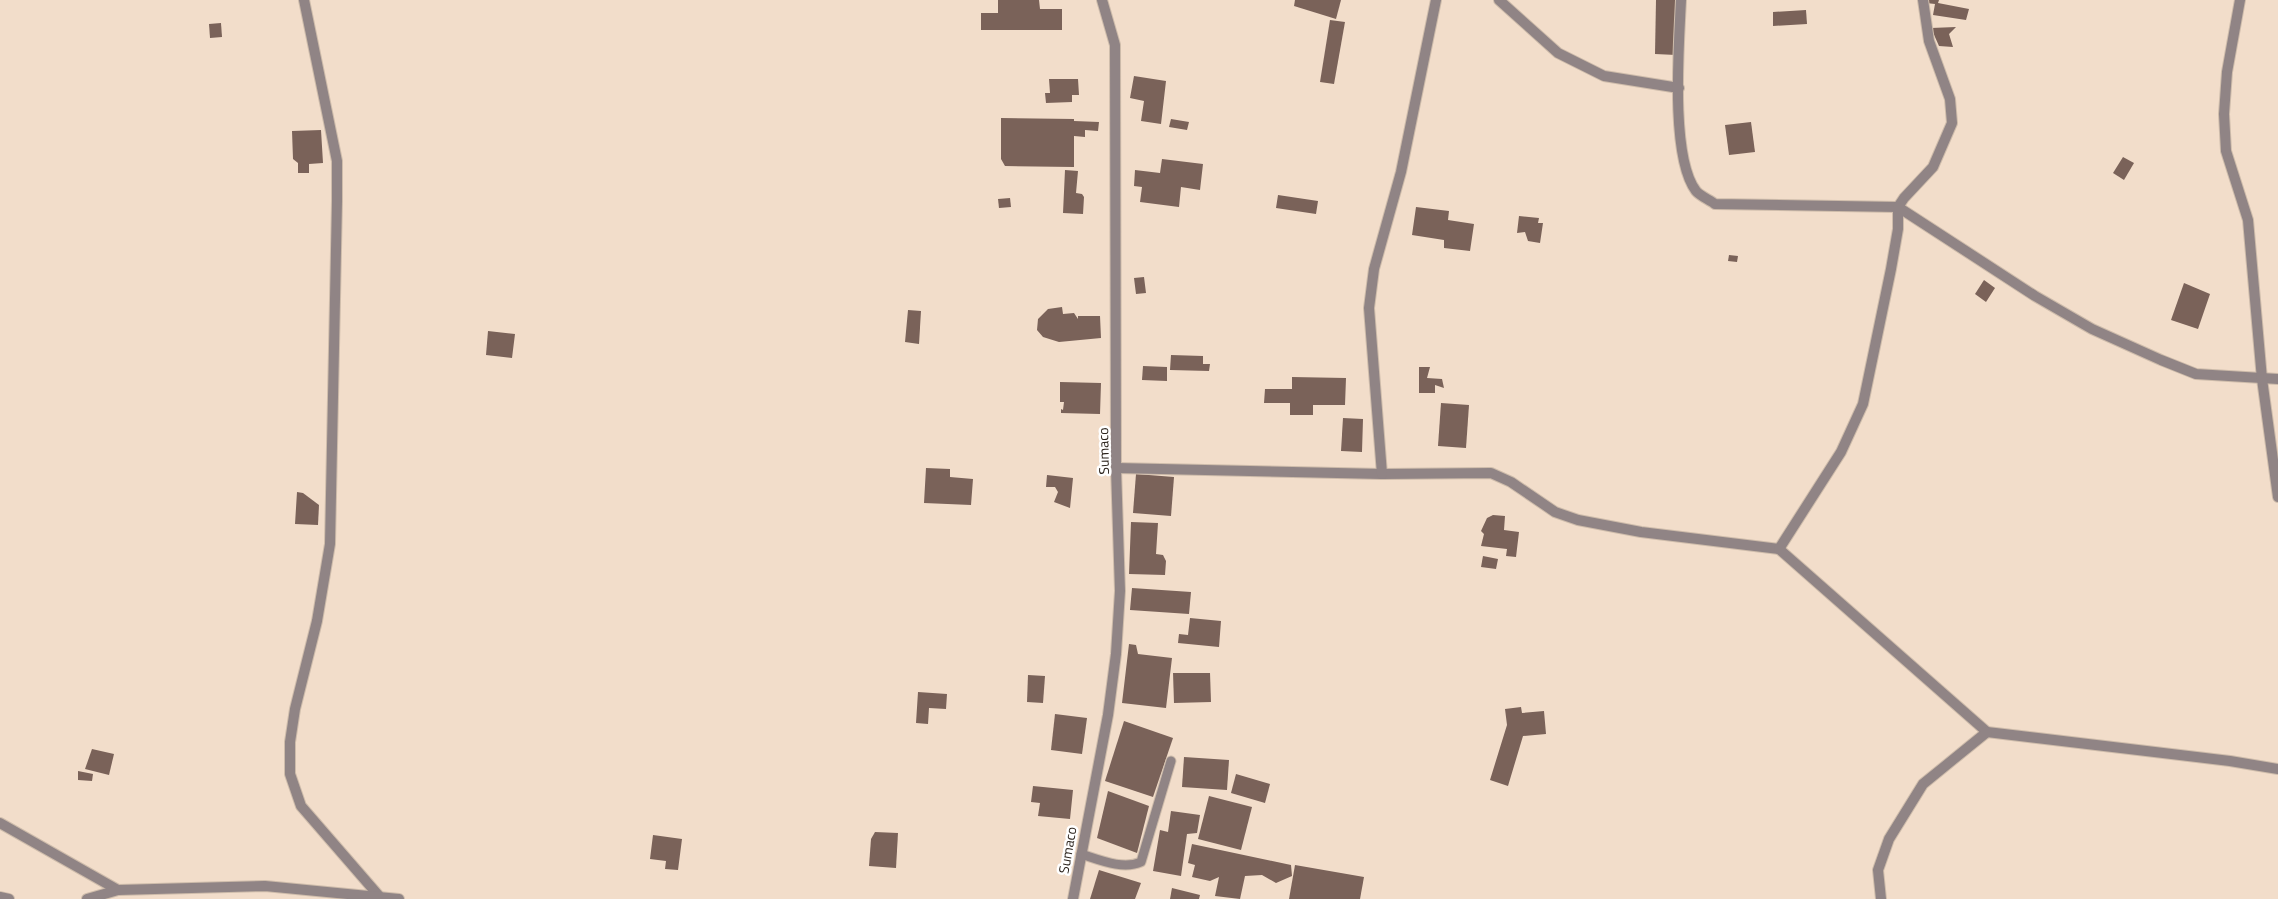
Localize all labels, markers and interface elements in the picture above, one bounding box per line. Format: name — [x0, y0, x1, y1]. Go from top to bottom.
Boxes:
street label: Sumaco — [1092, 427, 1114, 475]
street label: Sumaco — [1053, 825, 1081, 875]

